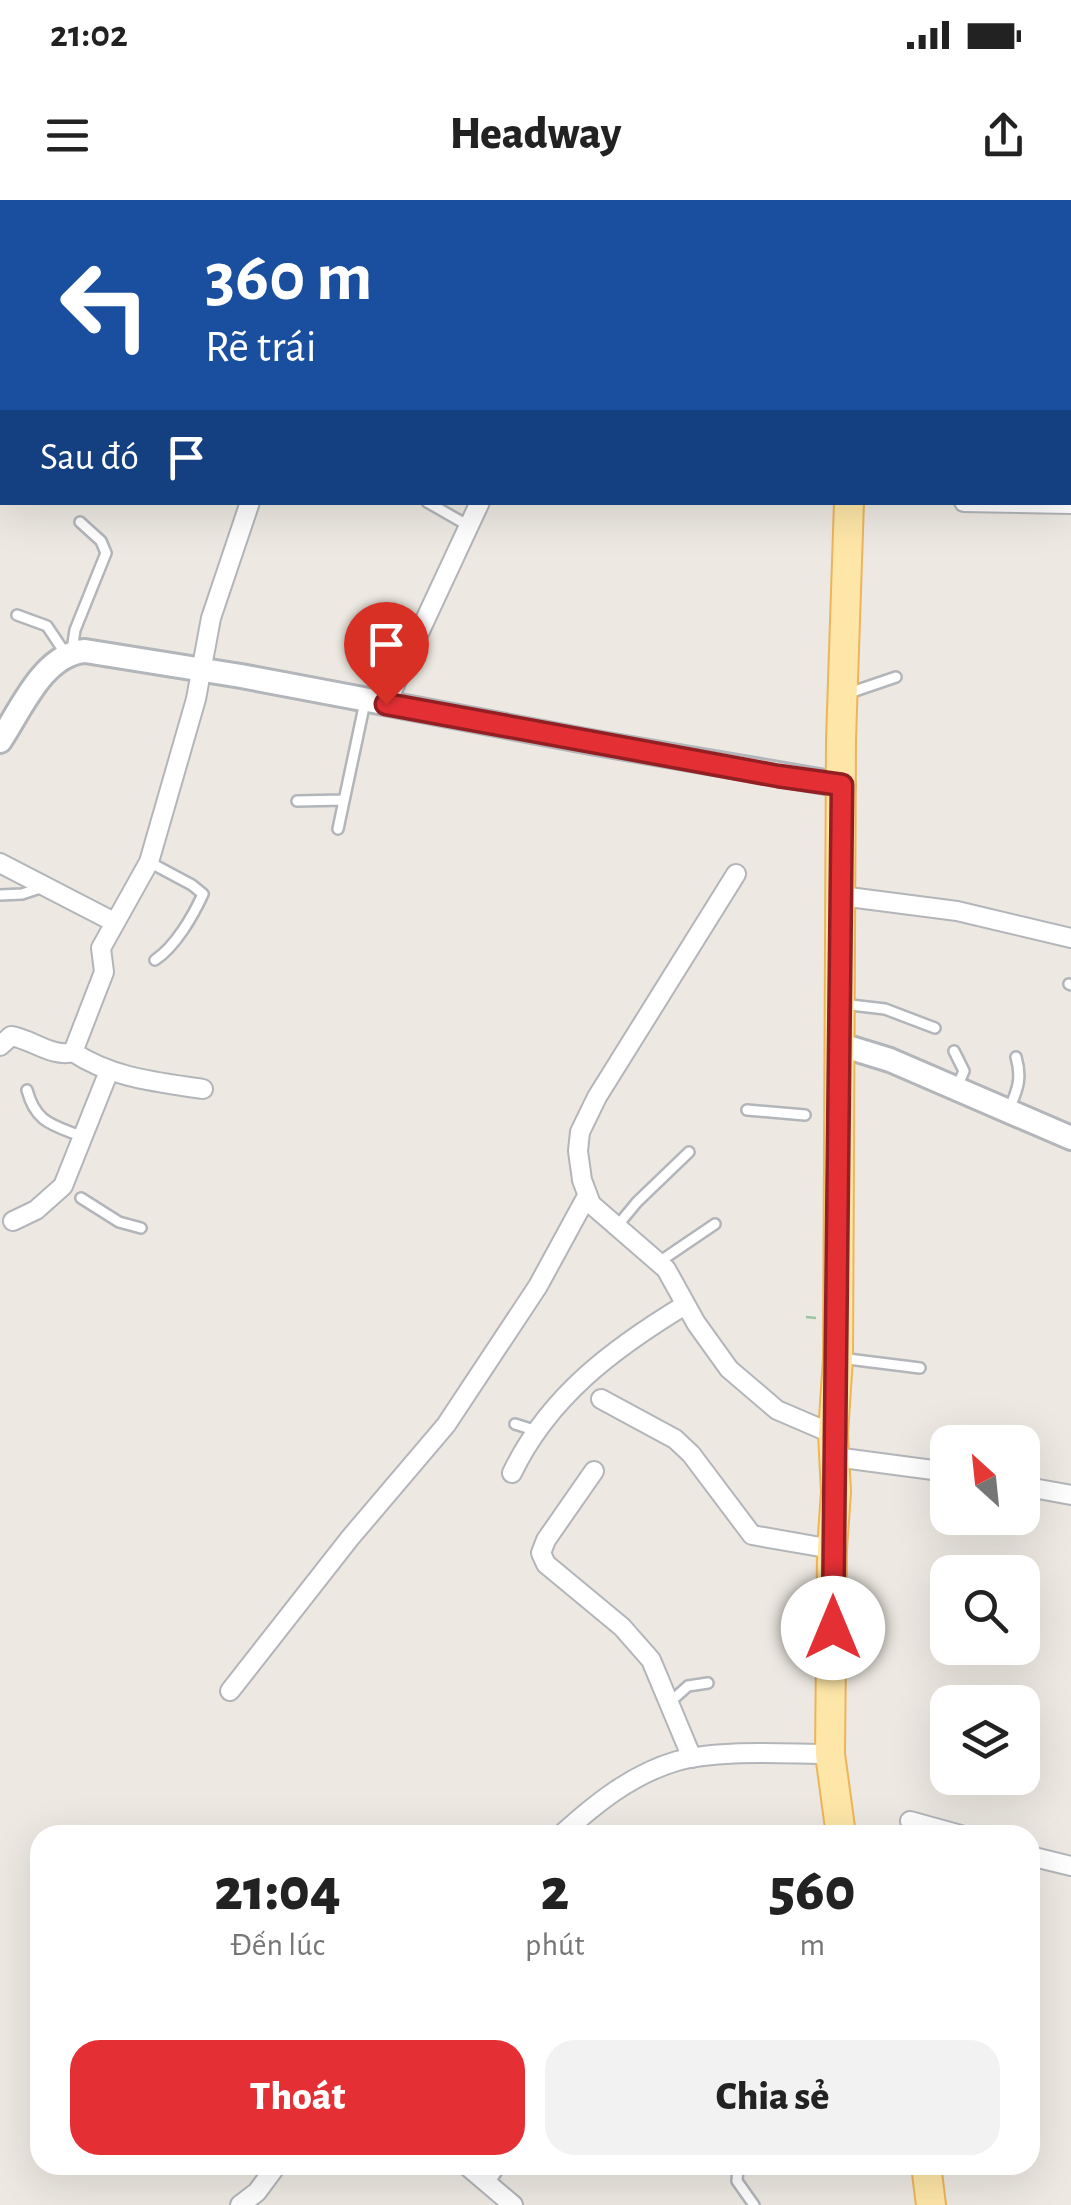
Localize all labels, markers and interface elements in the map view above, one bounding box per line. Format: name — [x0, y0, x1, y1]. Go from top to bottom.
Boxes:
text: 21:02 — [50, 16, 128, 54]
icon: menu — [40, 108, 95, 163]
icon: share — [976, 108, 1031, 163]
text: Headway — [450, 112, 621, 157]
icon: left — [40, 240, 170, 370]
text: 360 m — [205, 243, 373, 313]
text: Rẽ trái — [205, 325, 317, 370]
icon: arrive — [159, 430, 214, 485]
text: Sau đó — [40, 439, 139, 477]
pin — [344, 602, 429, 705]
icon: arrive — [359, 617, 414, 672]
north arrow — [930, 1425, 1040, 1535]
map controls — [930, 1425, 1040, 1795]
button: search — [930, 1555, 1040, 1665]
position arrow — [781, 1576, 885, 1680]
button: layers — [930, 1685, 1040, 1795]
text: 21:04 — [214, 1861, 341, 1921]
text: 2 — [540, 1861, 569, 1921]
text: 560 — [769, 1861, 856, 1921]
text: Đến lúc — [230, 1929, 325, 1961]
text: phút — [525, 1929, 585, 1961]
text: m — [799, 1929, 825, 1961]
button: Thoát — [70, 2040, 525, 2155]
button: Chia sẻ — [545, 2040, 1000, 2155]

